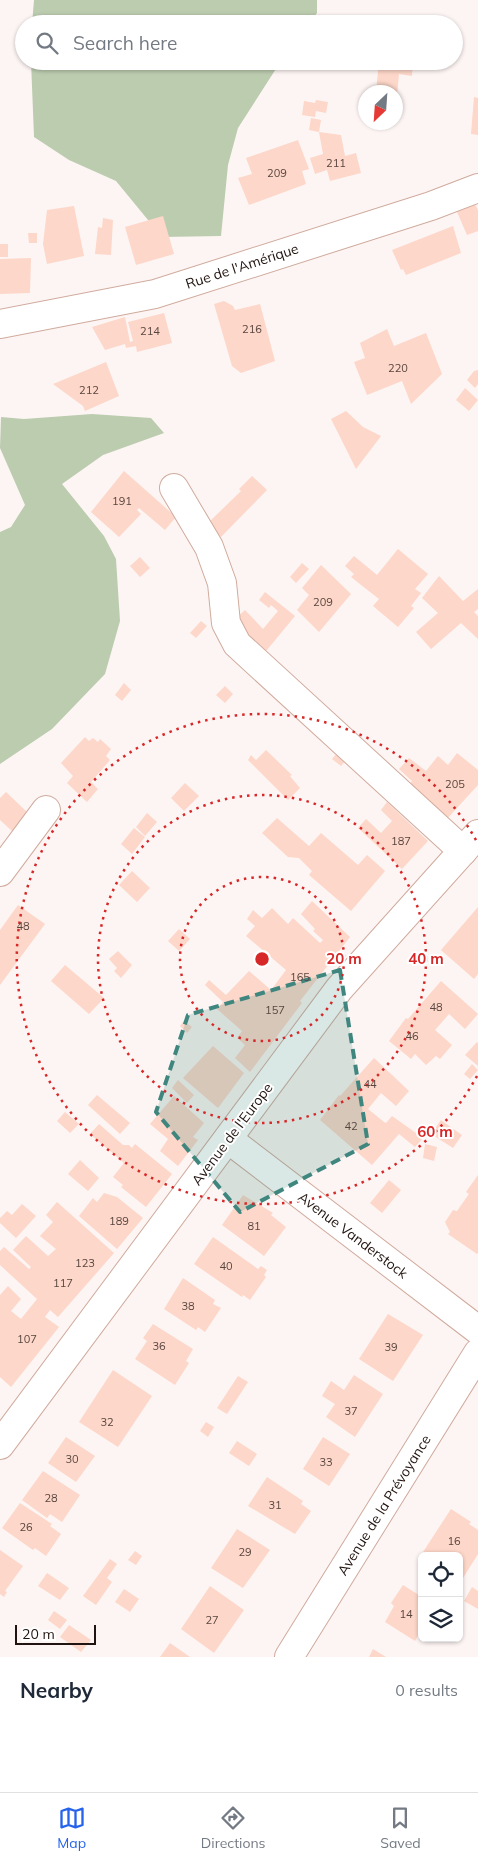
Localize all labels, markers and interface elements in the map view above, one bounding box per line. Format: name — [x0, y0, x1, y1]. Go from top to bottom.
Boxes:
search box — [15, 15, 463, 70]
icon: search — [33, 29, 61, 57]
text: Search here — [73, 31, 177, 55]
north arrow — [358, 85, 403, 130]
house number: 211 — [326, 156, 346, 170]
house number: 209 — [267, 166, 287, 180]
street label: Rue de l'Amérique — [183, 239, 301, 293]
house number: 216 — [242, 322, 262, 336]
house number: 214 — [140, 324, 160, 338]
house number: 220 — [388, 361, 408, 375]
house number: 212 — [79, 383, 99, 397]
house number: 191 — [112, 494, 132, 508]
house number: 209 — [313, 595, 333, 609]
house number: 205 — [445, 777, 465, 791]
house number: 187 — [391, 834, 411, 848]
house number: 48 — [16, 919, 30, 933]
text: 20 m — [326, 949, 362, 968]
text: 40 m — [408, 949, 444, 968]
centre of rings — [253, 950, 271, 968]
house number: 165 — [290, 970, 310, 984]
house number: 48 — [429, 1000, 443, 1014]
house number: 157 — [265, 1003, 285, 1017]
house number: 46 — [405, 1029, 419, 1043]
house number: 44 — [363, 1077, 377, 1091]
street label: Avenue de l'Europe — [188, 1079, 276, 1189]
house number: 42 — [344, 1119, 358, 1133]
text: 60 m — [417, 1122, 453, 1141]
street label: Avenue Vanderstock — [295, 1188, 412, 1283]
house number: 189 — [109, 1214, 129, 1228]
house number: 81 — [247, 1219, 261, 1233]
house number: 123 — [75, 1256, 95, 1270]
house number: 40 — [219, 1259, 233, 1273]
house number: 117 — [53, 1276, 73, 1290]
house number: 38 — [181, 1299, 195, 1313]
house number: 107 — [17, 1332, 37, 1346]
house number: 36 — [152, 1339, 166, 1353]
house number: 39 — [384, 1340, 398, 1354]
house number: 37 — [344, 1404, 358, 1418]
house number: 32 — [100, 1415, 114, 1429]
street label: Avenue de la Prévoyance — [333, 1431, 435, 1579]
house number: 30 — [65, 1452, 79, 1466]
house number: 33 — [319, 1455, 333, 1469]
house number: 28 — [44, 1491, 58, 1505]
house number: 31 — [268, 1498, 282, 1512]
house number: 26 — [19, 1520, 33, 1534]
house number: 16 — [447, 1534, 461, 1548]
house number: 29 — [238, 1545, 252, 1559]
map controls — [418, 1552, 463, 1642]
button: locate — [418, 1552, 463, 1597]
button: layers — [418, 1597, 463, 1642]
house number: 14 — [399, 1607, 413, 1621]
house number: 27 — [205, 1613, 219, 1627]
scale bar — [15, 1622, 96, 1645]
text: 20 m — [22, 1625, 55, 1643]
text: Nearby — [20, 1677, 93, 1703]
text: 0 results — [395, 1680, 458, 1700]
tab: Map — [57, 1804, 86, 1852]
tab: Directions — [201, 1804, 266, 1852]
tab: Saved — [380, 1804, 421, 1852]

